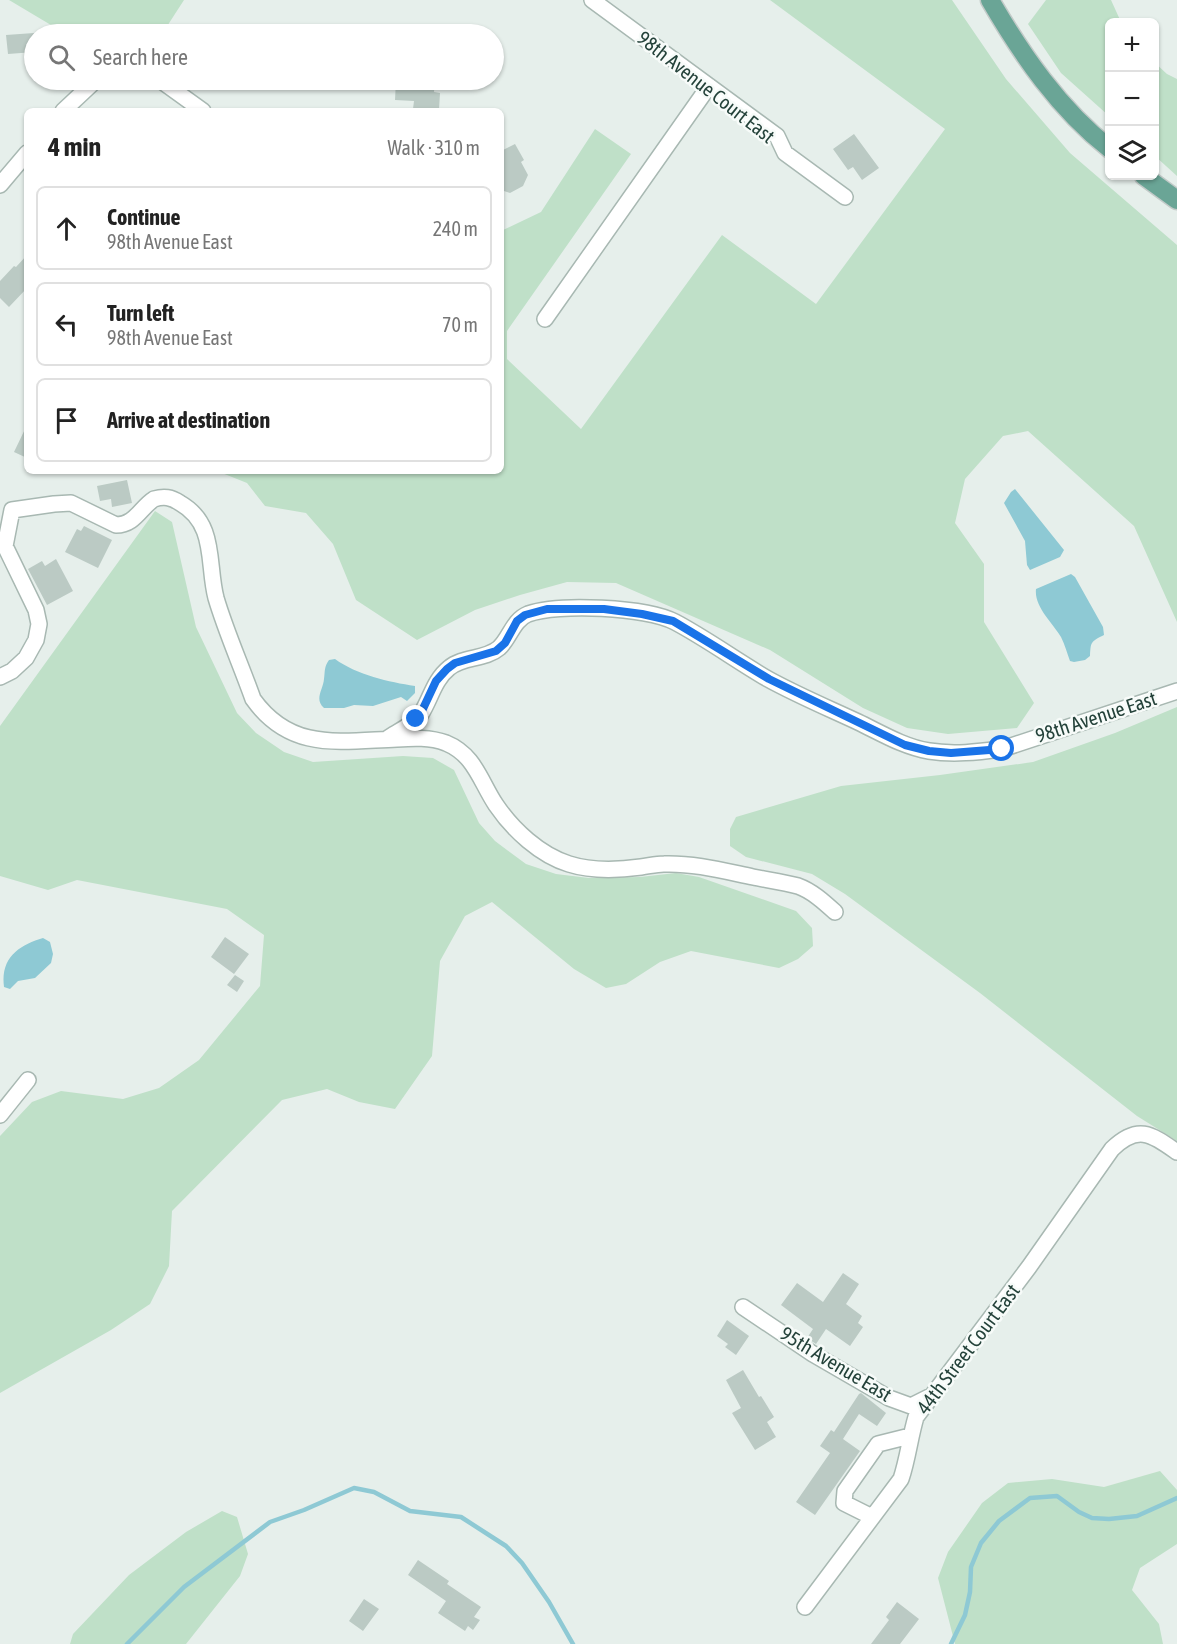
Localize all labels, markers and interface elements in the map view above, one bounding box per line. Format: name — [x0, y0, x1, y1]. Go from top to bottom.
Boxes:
map controls — [1105, 18, 1159, 180]
button: + — [1105, 18, 1159, 72]
search box — [24, 24, 504, 90]
street label: 98th Avenue Court East — [633, 26, 780, 148]
icon: search — [45, 41, 78, 74]
text: Search here — [93, 44, 188, 70]
button: − — [1105, 72, 1159, 126]
button: layers — [1105, 126, 1159, 180]
text: 4 min — [48, 132, 101, 162]
text: Walk · 310 m — [388, 136, 480, 159]
text: Continue — [107, 204, 181, 230]
icon: ahead — [50, 212, 83, 245]
text: 240 m — [433, 217, 478, 240]
text: 98th Avenue East — [107, 230, 233, 253]
text: Turn left — [107, 300, 174, 326]
icon: left — [50, 308, 83, 341]
text: 70 m — [442, 313, 478, 336]
text: 98th Avenue East — [107, 326, 233, 349]
icon: arrive — [50, 404, 83, 437]
text: Arrive at destination — [107, 407, 270, 433]
street label: 98th Avenue East — [1032, 686, 1159, 747]
route end — [402, 705, 428, 731]
route start — [988, 735, 1014, 761]
street label: 44th Street Court East — [911, 1279, 1024, 1418]
street label: 95th Avenue East — [776, 1321, 896, 1406]

